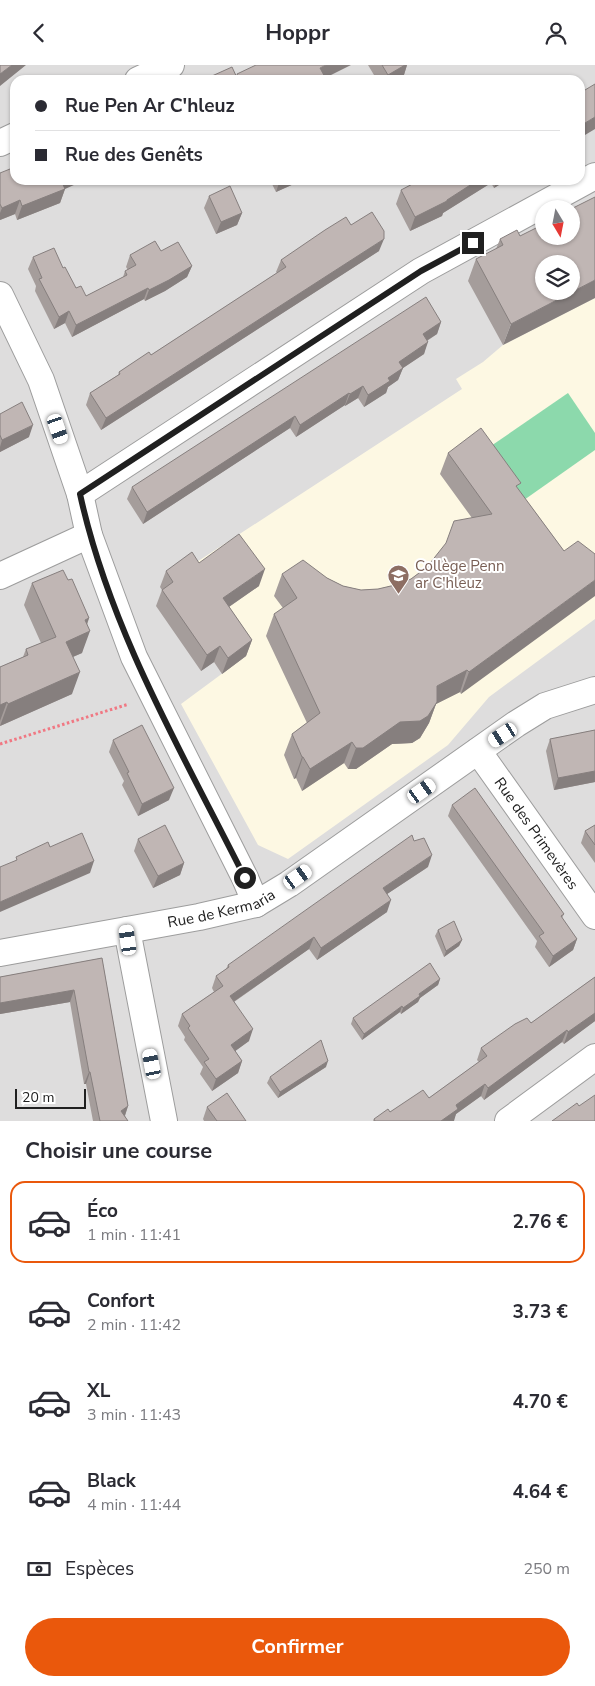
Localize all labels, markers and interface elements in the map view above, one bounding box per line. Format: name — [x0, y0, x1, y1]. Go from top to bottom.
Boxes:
text: Hoppr — [265, 18, 330, 48]
icon: back — [25, 19, 53, 47]
icon: person — [542, 19, 570, 47]
text: Rue Pen Ar C'hleuz — [65, 93, 235, 119]
text: Rue des Genêts — [65, 142, 203, 168]
north arrow — [535, 200, 580, 245]
map controls — [535, 200, 580, 300]
route end — [462, 232, 484, 254]
button: layers — [535, 255, 580, 300]
car — [46, 412, 69, 446]
place label: Collège Penn ar C'hleuz — [415, 556, 505, 593]
school or university icon: Collège Penn ar C'hleuz — [387, 563, 411, 594]
car — [486, 721, 519, 749]
street label: Rue des Primevères — [490, 773, 583, 893]
car — [405, 776, 438, 806]
car — [281, 862, 314, 892]
route start — [234, 867, 256, 889]
street label: Rue de Kermaria — [166, 885, 279, 932]
car — [118, 924, 137, 956]
car — [141, 1048, 162, 1080]
scale bar — [15, 1086, 86, 1109]
text: 20 m — [22, 1088, 54, 1107]
text: Choisir une course — [25, 1136, 212, 1166]
text: Éco — [87, 1198, 118, 1224]
icon: car — [27, 1200, 72, 1245]
text: 2.76 € — [513, 1209, 568, 1235]
text: 1 min · 11:41 — [87, 1224, 181, 1246]
text: Confort — [87, 1288, 154, 1314]
icon: car — [27, 1290, 72, 1335]
text: 3.73 € — [513, 1299, 568, 1325]
text: 2 min · 11:42 — [87, 1314, 181, 1336]
text: XL — [87, 1378, 110, 1404]
icon: car — [27, 1380, 72, 1425]
text: 4.70 € — [513, 1389, 568, 1415]
text: 3 min · 11:43 — [87, 1404, 181, 1426]
text: Black — [87, 1468, 136, 1494]
icon: car — [27, 1470, 72, 1515]
text: 4.64 € — [513, 1479, 568, 1505]
text: 4 min · 11:44 — [87, 1494, 181, 1516]
icon: cash — [25, 1555, 53, 1583]
text: Espèces — [65, 1556, 134, 1582]
text: 250 m — [523, 1558, 570, 1580]
button: Confirmer — [25, 1618, 570, 1676]

